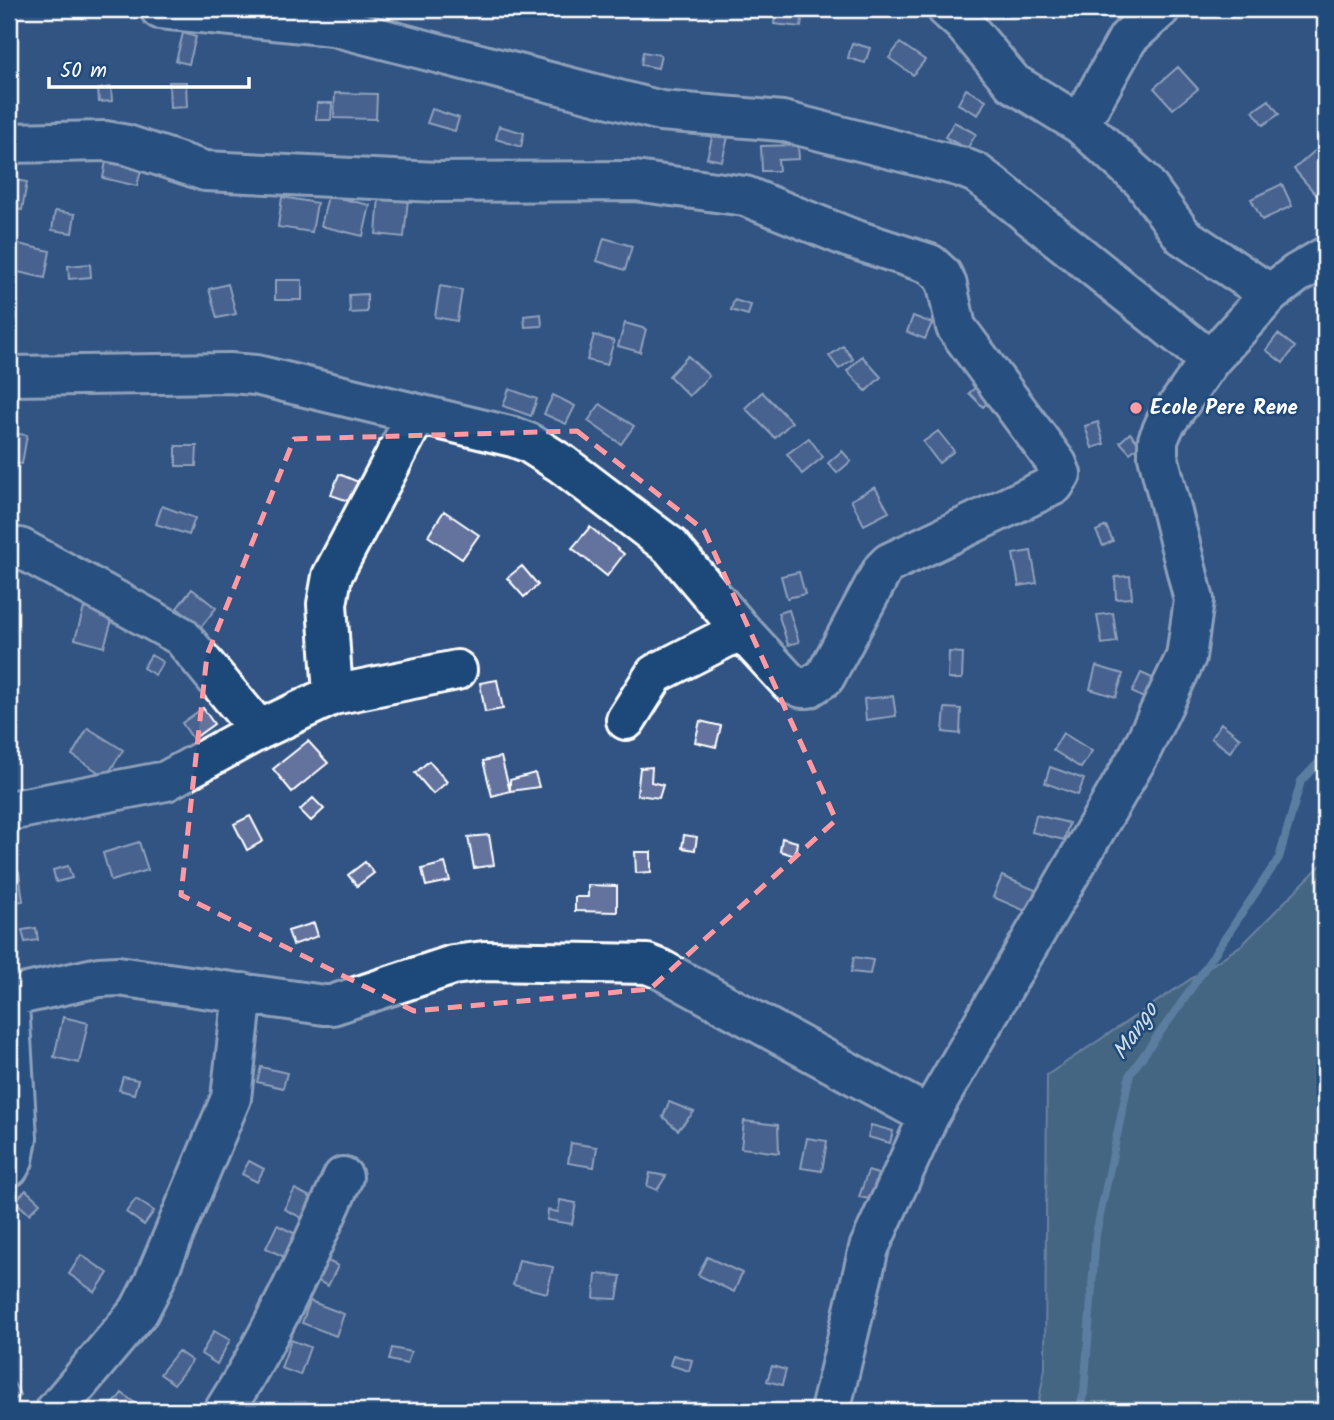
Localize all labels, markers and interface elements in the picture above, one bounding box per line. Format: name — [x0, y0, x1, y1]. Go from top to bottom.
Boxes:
scale bar — [49, 46, 248, 90]
text: 50 m — [60, 55, 107, 88]
place label: Ecole Pere Rene — [1150, 392, 1298, 425]
marker: Ecole Pere Rene — [1128, 400, 1144, 416]
water label: Mango — [1104, 995, 1169, 1068]

